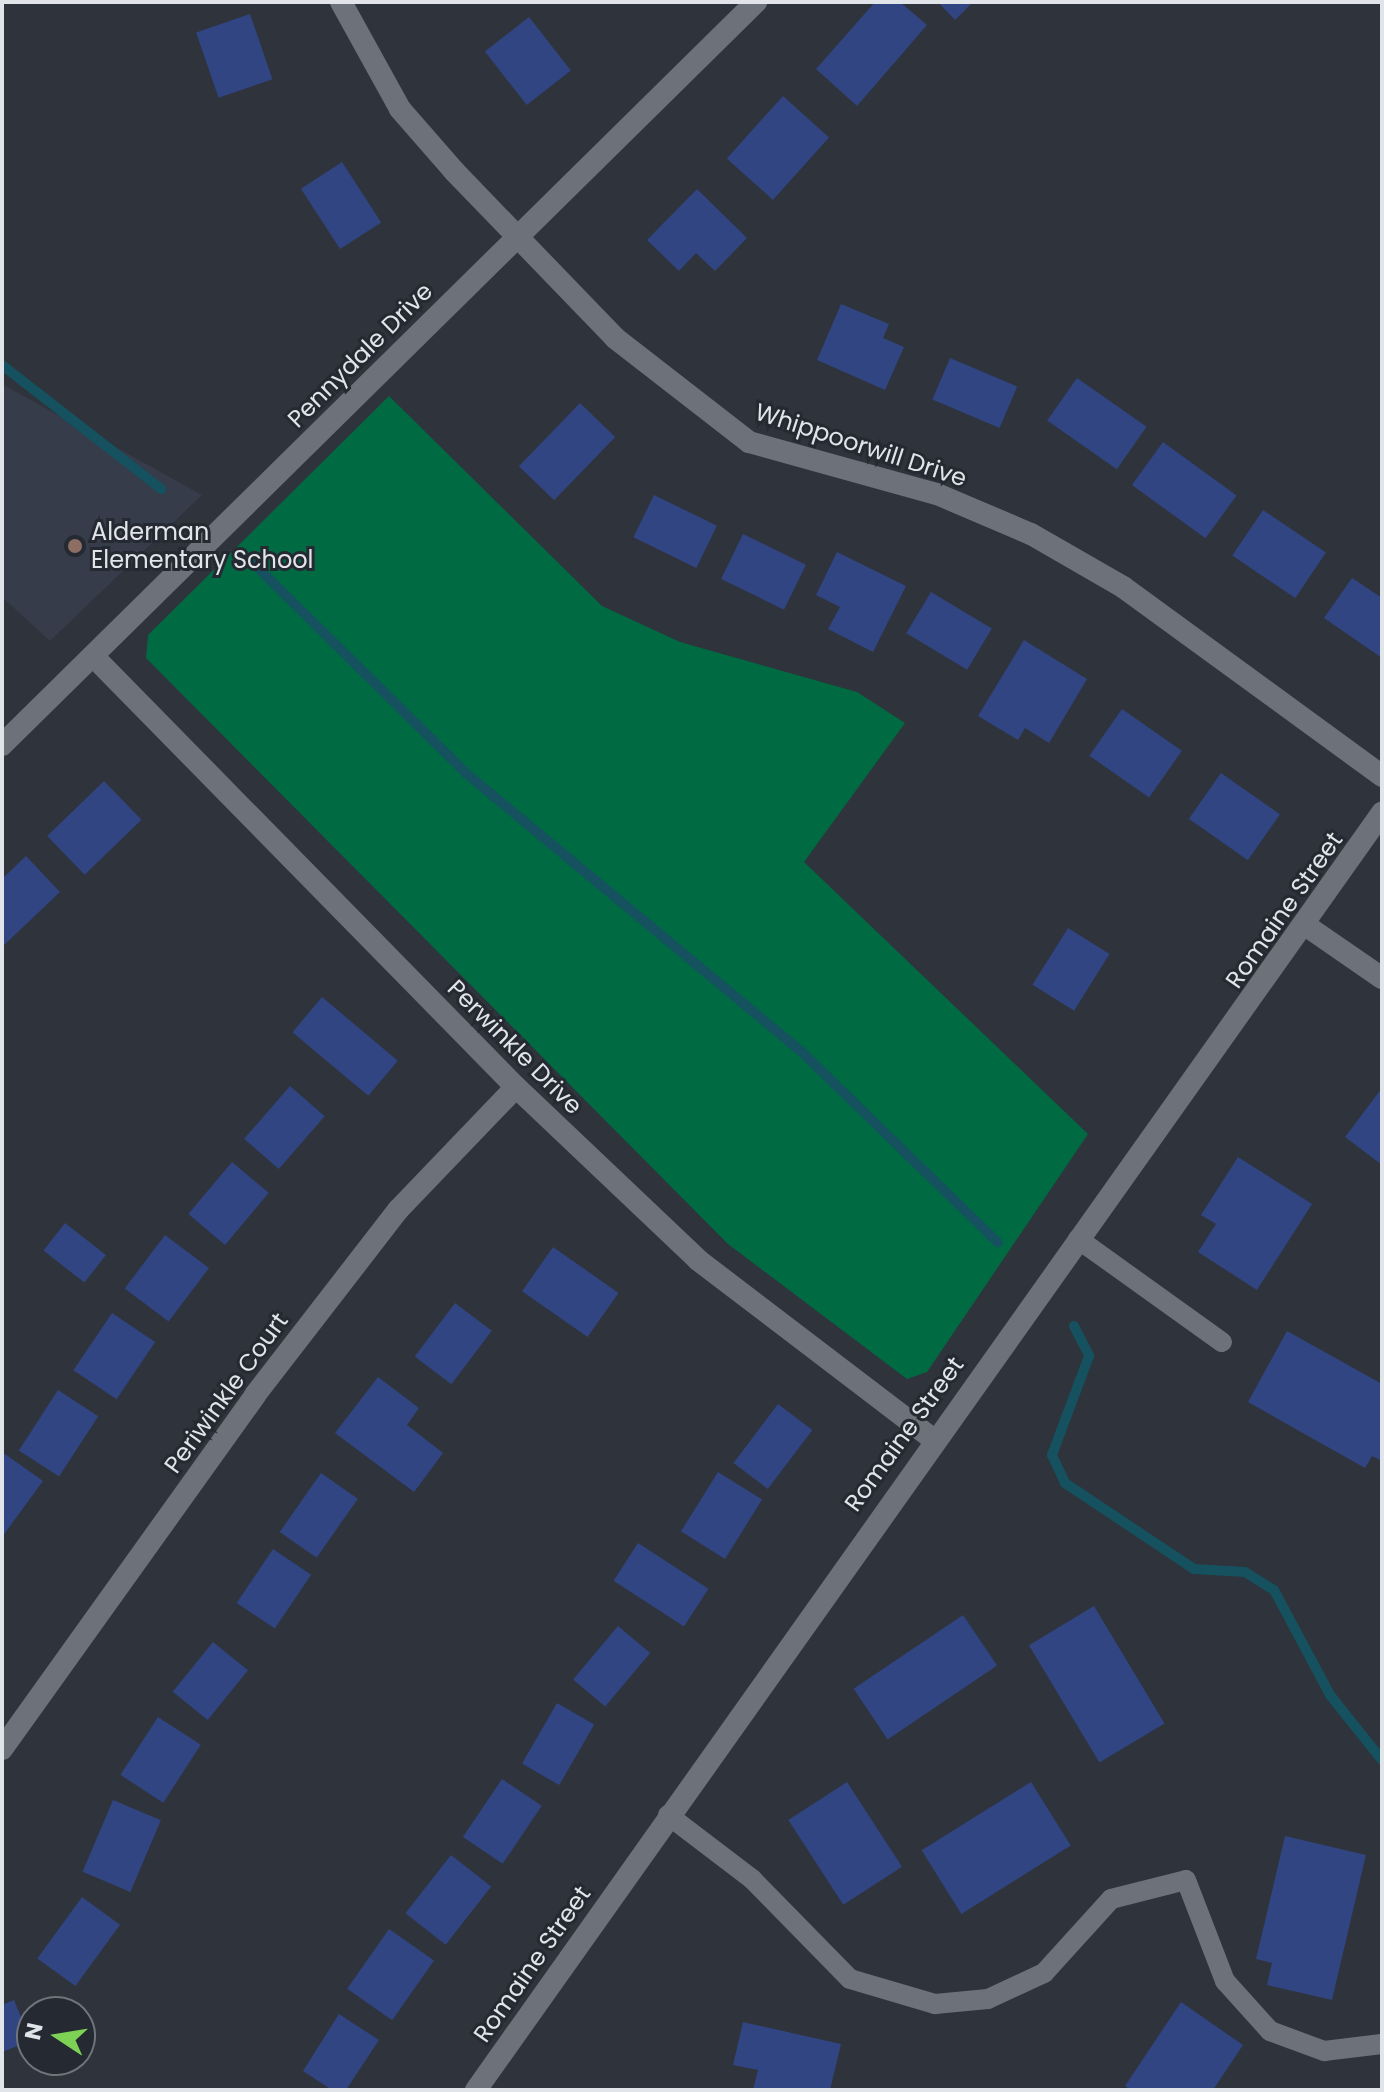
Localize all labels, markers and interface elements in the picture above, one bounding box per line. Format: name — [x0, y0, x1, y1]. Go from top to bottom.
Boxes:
street label: Pennydale Drive — [282, 277, 438, 433]
street label: Whippoorwill Drive — [752, 397, 970, 493]
place label: Alderman Elementary School — [91, 518, 314, 574]
marker: Alderman Elementary School — [66, 537, 84, 555]
street label: Romaine Street — [1220, 826, 1348, 994]
street label: Perwinkle Drive — [442, 974, 588, 1120]
street label: Periwinkle Court — [158, 1307, 294, 1479]
street label: Romaine Street — [838, 1351, 970, 1517]
street label: Romaine Street — [468, 1880, 596, 2048]
north arrow — [16, 1996, 96, 2076]
text: N — [17, 2020, 51, 2043]

